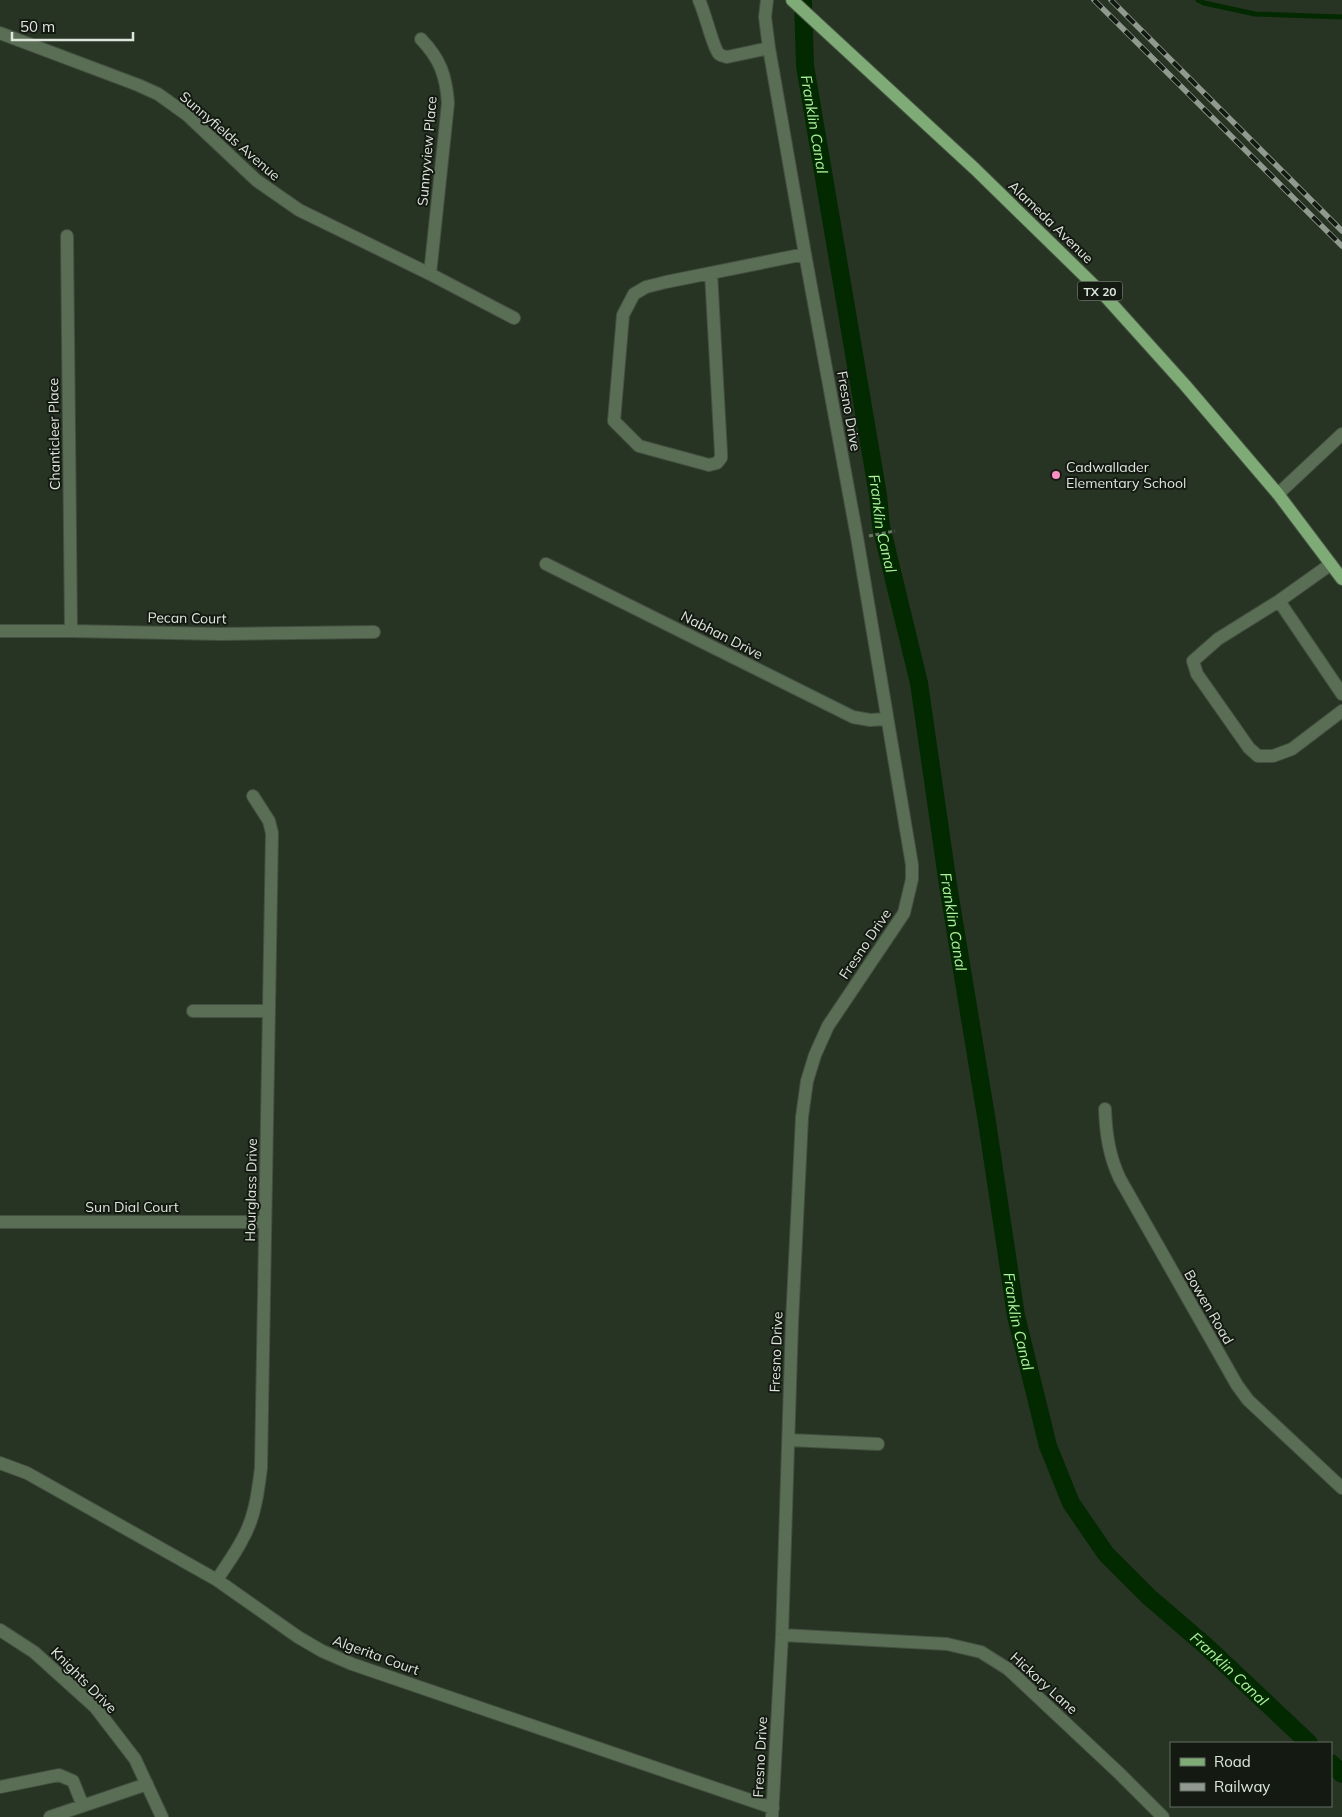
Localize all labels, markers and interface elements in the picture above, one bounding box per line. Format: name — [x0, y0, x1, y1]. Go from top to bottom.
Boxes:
scale bar — [12, 10, 134, 42]
text: 50 m — [20, 17, 55, 36]
water label: Franklin Canal — [797, 73, 833, 175]
street label: Sunnyfields Avenue — [176, 87, 284, 185]
street label: Sunnyview Place — [413, 95, 441, 207]
street label: Alameda Avenue — [1005, 177, 1097, 267]
road number: TX 20 — [1078, 282, 1122, 300]
street label: Fresno Drive — [833, 370, 865, 452]
street label: Chanticleer Place — [44, 378, 64, 490]
place label: Cadwallader Elementary School — [1066, 458, 1186, 492]
marker: Cadwallader Elementary School — [1050, 469, 1062, 481]
water label: Franklin Canal — [865, 473, 901, 575]
street label: Nabhan Drive — [678, 607, 766, 663]
street label: Pecan Court — [147, 608, 227, 628]
water label: Franklin Canal — [937, 871, 972, 973]
street label: Fresno Drive — [835, 905, 895, 983]
street label: Hourglass Drive — [241, 1138, 261, 1242]
street label: Sun Dial Court — [85, 1198, 179, 1216]
street label: Bowen Road — [1180, 1266, 1238, 1348]
water label: Franklin Canal — [1000, 1271, 1039, 1373]
street label: Fresno Drive — [766, 1311, 786, 1393]
water label: Franklin Canal — [1187, 1628, 1273, 1710]
street label: Algerita Court — [330, 1631, 422, 1679]
street label: Knights Drive — [47, 1643, 121, 1717]
street label: Hickory Lane — [1007, 1648, 1081, 1718]
street label: Fresno Drive — [749, 1716, 771, 1798]
legend — [1170, 1742, 1332, 1807]
text: Road — [1214, 1752, 1251, 1771]
text: Railway — [1214, 1777, 1270, 1796]

